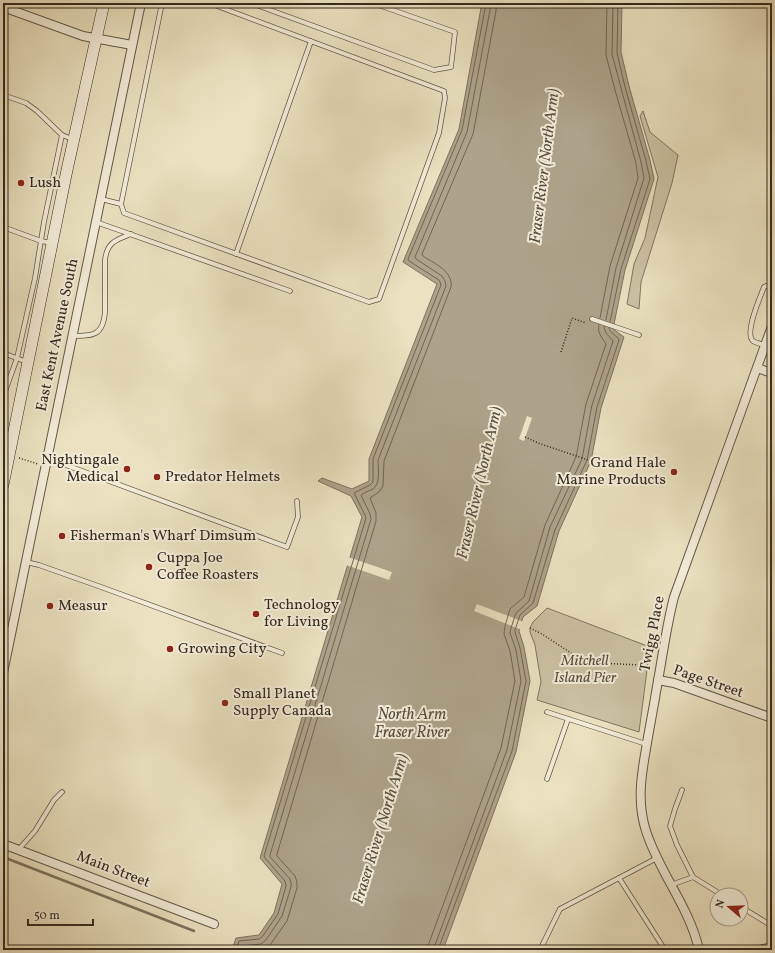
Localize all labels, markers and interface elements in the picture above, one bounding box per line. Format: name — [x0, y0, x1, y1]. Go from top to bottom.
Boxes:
water label: Fraser River (North Arm) — [525, 87, 565, 245]
place label: Lush — [29, 173, 61, 194]
marker: Lush — [16, 178, 26, 188]
street label: East Kent Avenue South — [32, 256, 85, 414]
water label: Fraser River (North Arm) — [452, 404, 508, 561]
place label: Nightingale Medical — [41, 450, 119, 488]
place label: Grand Hale Marine Products — [556, 453, 666, 491]
marker: Nightingale Medical — [122, 464, 132, 474]
place label: Predator Helmets — [165, 467, 280, 488]
marker: Grand Hale Marine Products — [669, 467, 679, 477]
marker: Predator Helmets — [152, 472, 162, 482]
place label: Fisherman's Wharf Dimsum — [70, 526, 256, 547]
marker: Fisherman's Wharf Dimsum — [57, 531, 67, 541]
place label: Cuppa Joe Coffee Roasters — [157, 548, 259, 586]
marker: Cuppa Joe Coffee Roasters — [144, 562, 154, 572]
street label: Twigg Place — [635, 594, 671, 674]
place label: Technology for Living — [264, 595, 339, 633]
place label: Measur — [58, 596, 107, 617]
marker: Measur — [45, 601, 55, 611]
marker: Technology for Living — [251, 609, 261, 619]
place label: Growing City — [178, 639, 267, 660]
marker: Growing City — [165, 644, 175, 654]
park label: Mitchell Island Pier — [554, 651, 617, 689]
street label: Page Street — [670, 660, 746, 704]
place label: Small Planet Supply Canada — [233, 684, 332, 722]
marker: Small Planet Supply Canada — [220, 698, 230, 708]
water label: North Arm Fraser River — [374, 704, 451, 744]
water label: Fraser River (North Arm) — [348, 751, 414, 907]
street label: Main Street — [73, 846, 153, 894]
north arrow — [709, 887, 749, 927]
text: N — [713, 898, 729, 910]
scale bar — [28, 901, 93, 927]
text: 50 m — [34, 908, 60, 924]

